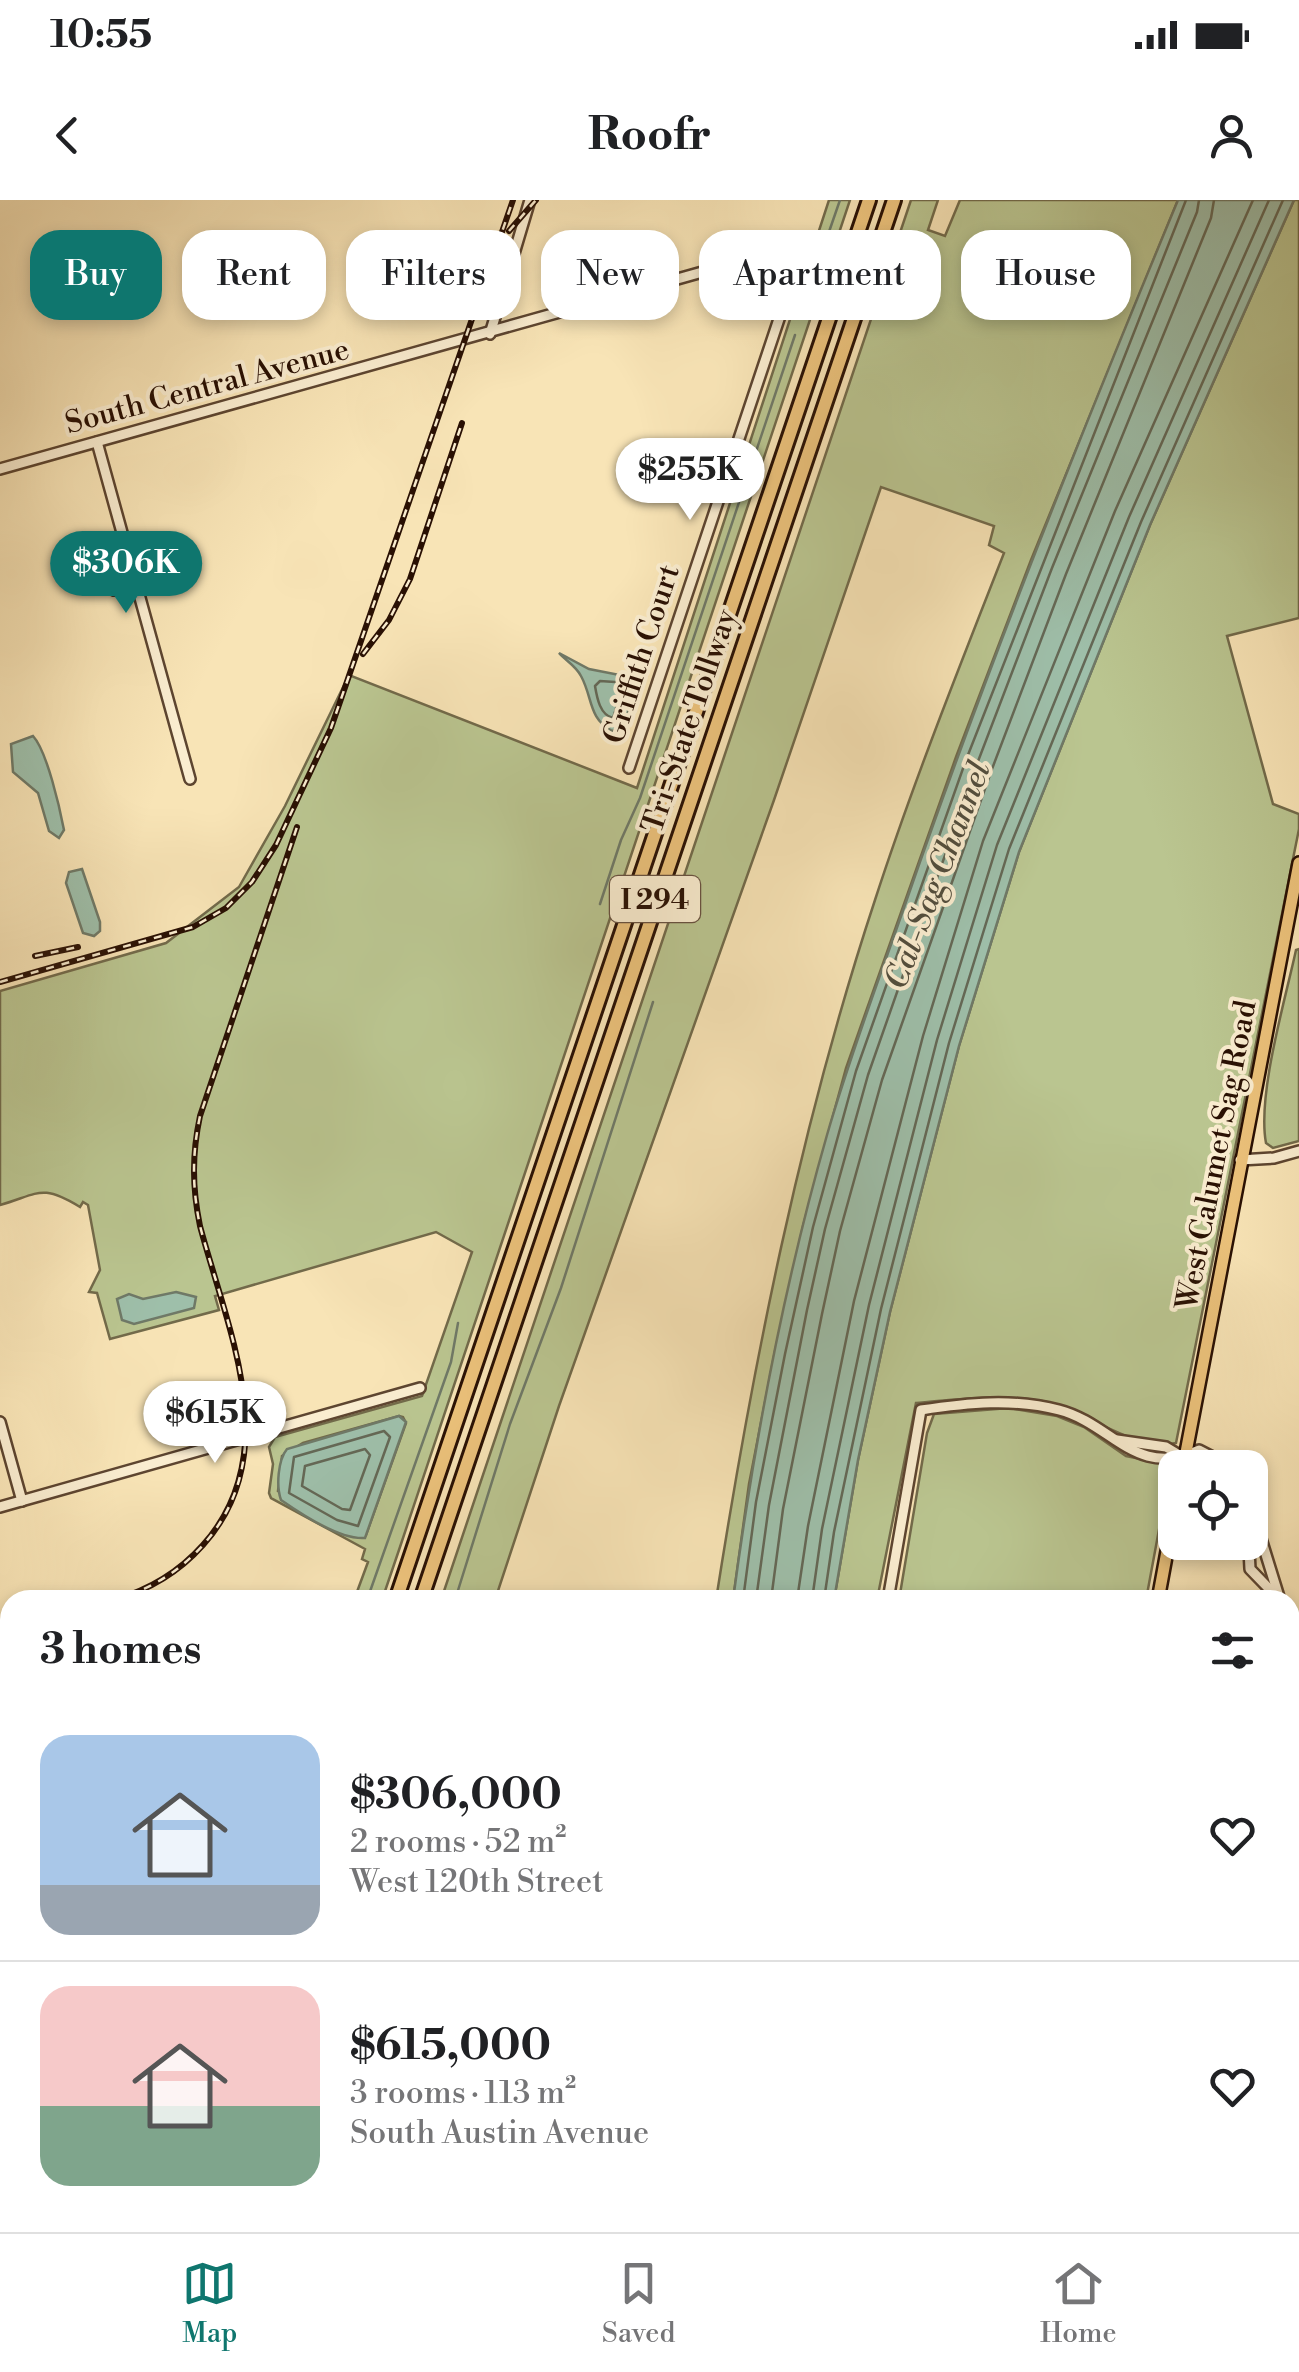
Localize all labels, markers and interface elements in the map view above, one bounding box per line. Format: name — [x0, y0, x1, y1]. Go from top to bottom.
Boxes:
text: 10:55 — [50, 12, 152, 59]
text: Roofr — [588, 107, 711, 164]
icon: back — [40, 108, 95, 163]
icon: person — [1204, 108, 1259, 163]
chip: Buy — [30, 230, 162, 320]
chip: Rent — [182, 230, 326, 320]
chip: Filters — [346, 230, 521, 320]
chip: New — [541, 230, 679, 320]
chip: Apartment — [699, 230, 941, 320]
chip: House — [961, 230, 1131, 320]
street label: South Central Avenue — [61, 331, 353, 443]
pin: $255K — [620, 438, 760, 523]
text: $255K — [638, 450, 742, 490]
pin: $306K — [56, 531, 196, 616]
text: $306K — [72, 543, 180, 583]
street label: Griffith Court — [595, 560, 689, 749]
street label: Tri-State Tollway — [634, 604, 746, 838]
water label: Cal-Sag Channel — [876, 755, 1000, 995]
road number: I 294 — [610, 876, 700, 922]
street label: West Calumet Sag Road — [1168, 997, 1266, 1314]
pin: $615K — [145, 1381, 285, 1466]
text: $615K — [165, 1393, 265, 1433]
map controls — [1158, 1450, 1268, 1560]
button: locate — [1158, 1450, 1268, 1560]
icon: filters — [1205, 1623, 1260, 1678]
text: 3 homes — [40, 1624, 202, 1677]
text: $306,000 — [350, 1769, 562, 1822]
icon: home — [120, 1775, 240, 1895]
icon: heart — [1205, 1808, 1260, 1863]
text: 2 rooms · 52 m² — [350, 1822, 566, 1862]
text: West 120th Street — [350, 1862, 604, 1902]
text: $615,000 — [350, 2020, 551, 2073]
icon: home — [120, 2026, 240, 2146]
icon: heart — [1205, 2059, 1260, 2114]
text: 3 rooms · 113 m² — [350, 2073, 576, 2113]
text: South Austin Avenue — [350, 2113, 649, 2153]
tab: Map — [182, 2256, 237, 2351]
tab: Saved — [602, 2256, 675, 2351]
tab: Home — [1040, 2256, 1117, 2351]

